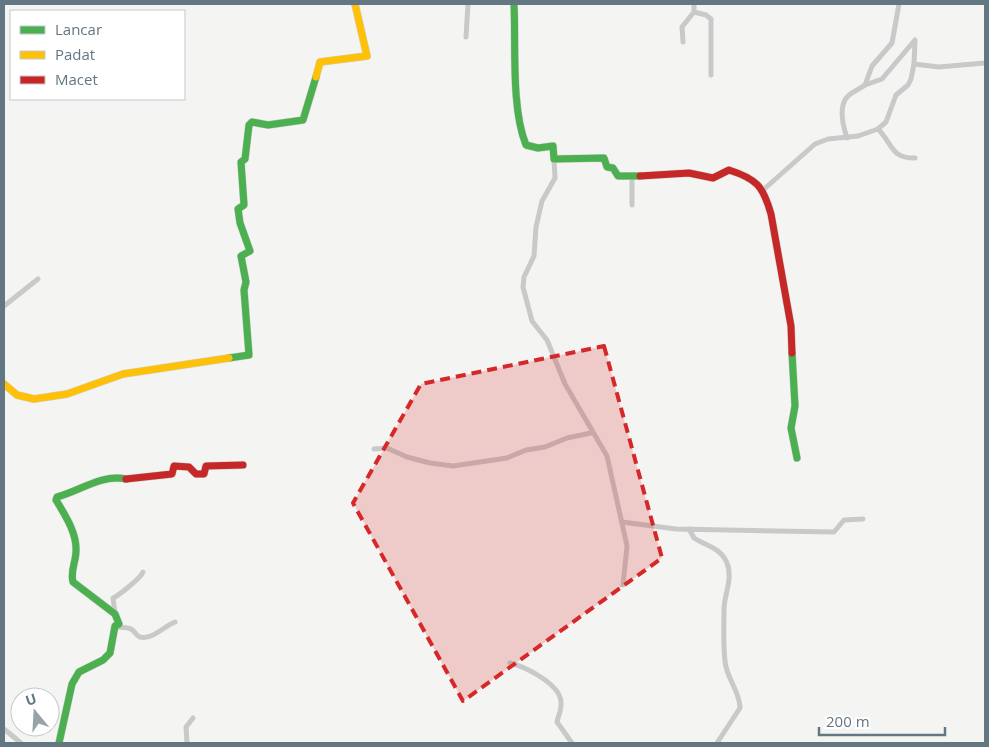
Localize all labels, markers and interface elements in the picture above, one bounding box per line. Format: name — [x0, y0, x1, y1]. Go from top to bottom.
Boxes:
legend — [10, 10, 185, 100]
text: Lancar — [55, 19, 102, 39]
text: Padat — [55, 44, 95, 64]
text: Macet — [55, 69, 98, 89]
north arrow — [10, 687, 60, 737]
text: U — [23, 688, 39, 710]
scale bar — [819, 704, 945, 736]
text: 200 m — [826, 711, 870, 731]

